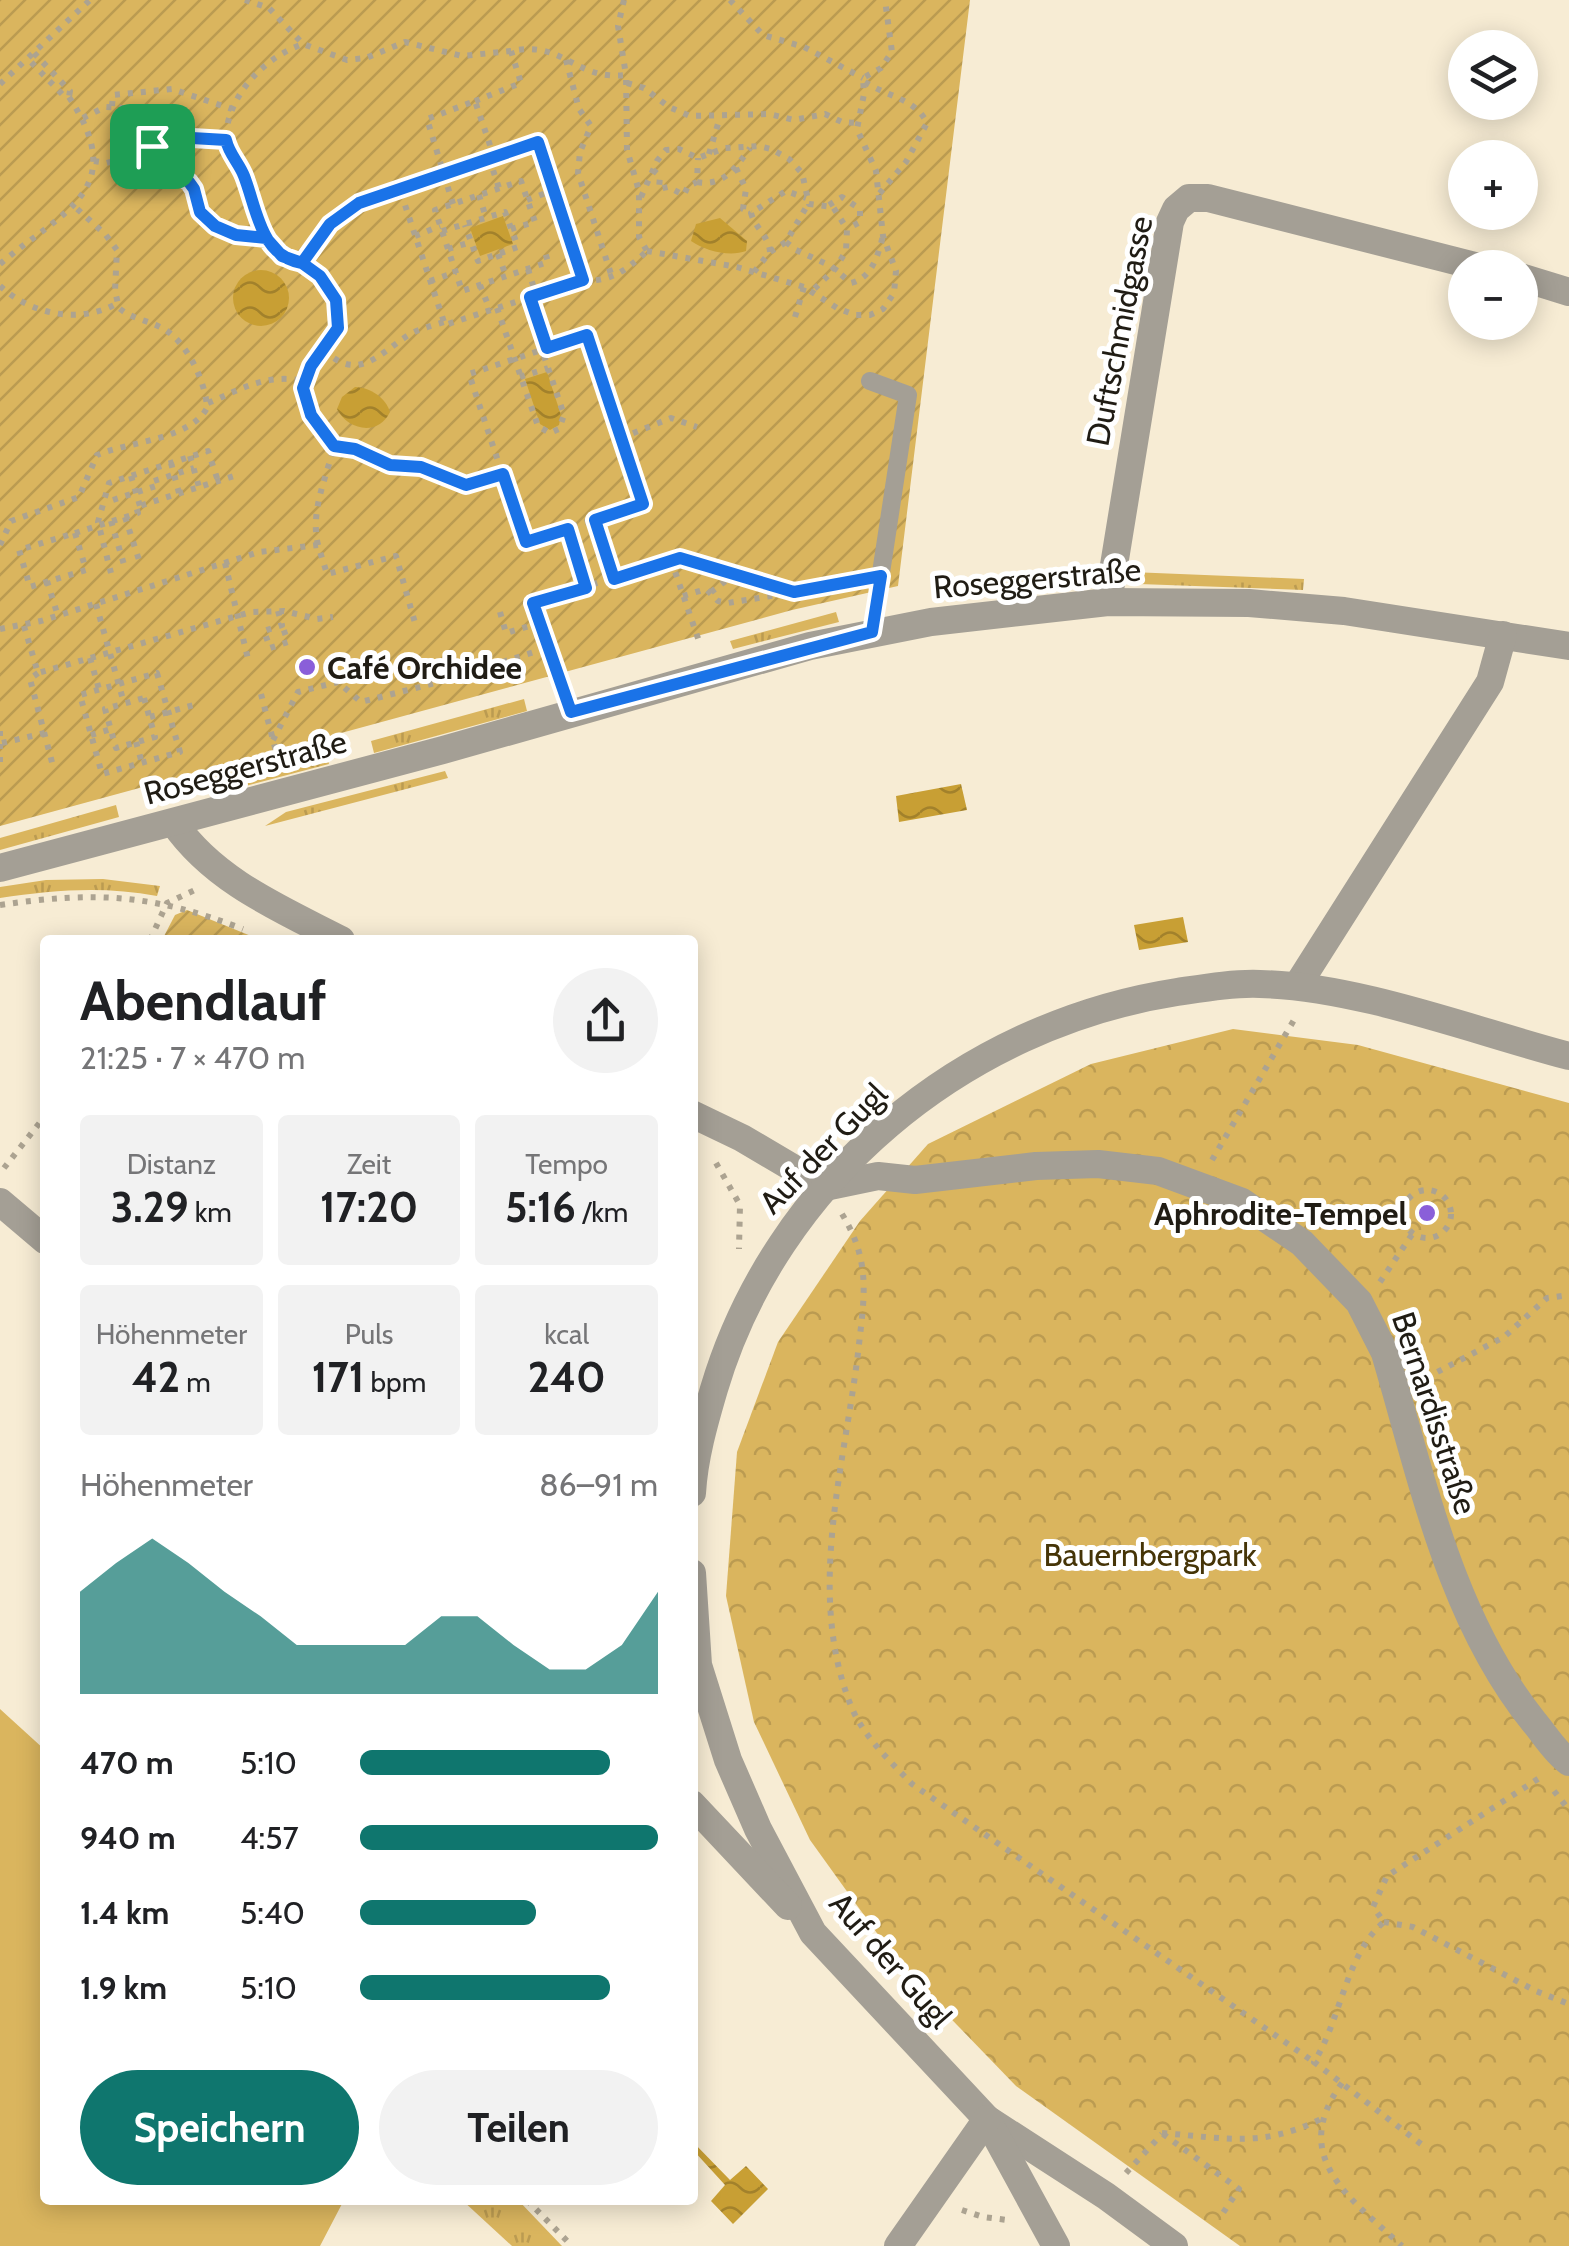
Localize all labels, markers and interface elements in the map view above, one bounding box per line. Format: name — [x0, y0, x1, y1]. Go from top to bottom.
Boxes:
map controls — [1448, 30, 1538, 340]
button: layers — [1448, 30, 1538, 120]
pin — [110, 104, 195, 189]
icon: arrive — [125, 119, 180, 174]
button: + — [1448, 140, 1538, 230]
street label: Duftschmidgasse — [1078, 213, 1160, 449]
button: − — [1448, 250, 1538, 340]
street label: Roseggerstraße — [932, 549, 1142, 607]
place label: Café Orchidee — [327, 648, 522, 687]
marker: Café Orchidee — [296, 656, 318, 678]
street label: Roseggerstraße — [139, 721, 351, 813]
text: Abendlauf — [80, 967, 327, 1034]
button: share — [553, 968, 658, 1073]
text: 21:25 · 7 × 470 m — [80, 1038, 305, 1077]
street label: Auf der Gugl — [751, 1074, 895, 1222]
text: Distanz — [127, 1147, 216, 1181]
text: Zeit — [347, 1147, 391, 1181]
text: Tempo — [525, 1147, 608, 1181]
text: 3.29 — [111, 1181, 189, 1233]
text: 17:20 — [320, 1181, 418, 1233]
text: 5:16 — [505, 1181, 576, 1233]
place label: Aphrodite-Tempel — [1154, 1194, 1407, 1233]
text: km — [189, 1195, 232, 1229]
text: /km — [576, 1195, 628, 1229]
marker: Aphrodite-Tempel — [1416, 1202, 1438, 1224]
street label: Bernardisstraße — [1384, 1307, 1486, 1519]
text: Höhenmeter — [96, 1317, 247, 1351]
text: Puls — [345, 1317, 393, 1351]
text: kcal — [544, 1317, 589, 1351]
text: 42 — [132, 1351, 180, 1403]
text: 171 — [312, 1351, 364, 1403]
text: 240 — [528, 1351, 606, 1403]
text: m — [180, 1365, 211, 1399]
text: bpm — [364, 1365, 426, 1399]
text: Höhenmeter — [80, 1465, 253, 1504]
text: 86–91 m — [539, 1465, 658, 1504]
park label: Bauernbergpark — [1043, 1535, 1257, 1574]
text: 470 m — [80, 1743, 174, 1782]
text: 5:10 — [240, 1743, 297, 1782]
text: 940 m — [80, 1818, 175, 1857]
text: 4:57 — [240, 1818, 299, 1857]
street label: Auf der Gugl — [822, 1884, 961, 2036]
text: 1.4 km — [80, 1893, 169, 1932]
text: 5:40 — [240, 1893, 305, 1932]
text: 1.9 km — [80, 1968, 167, 2007]
text: 5:10 — [240, 1968, 297, 2007]
button: Speichern — [80, 2070, 359, 2185]
button: Teilen — [379, 2070, 658, 2185]

